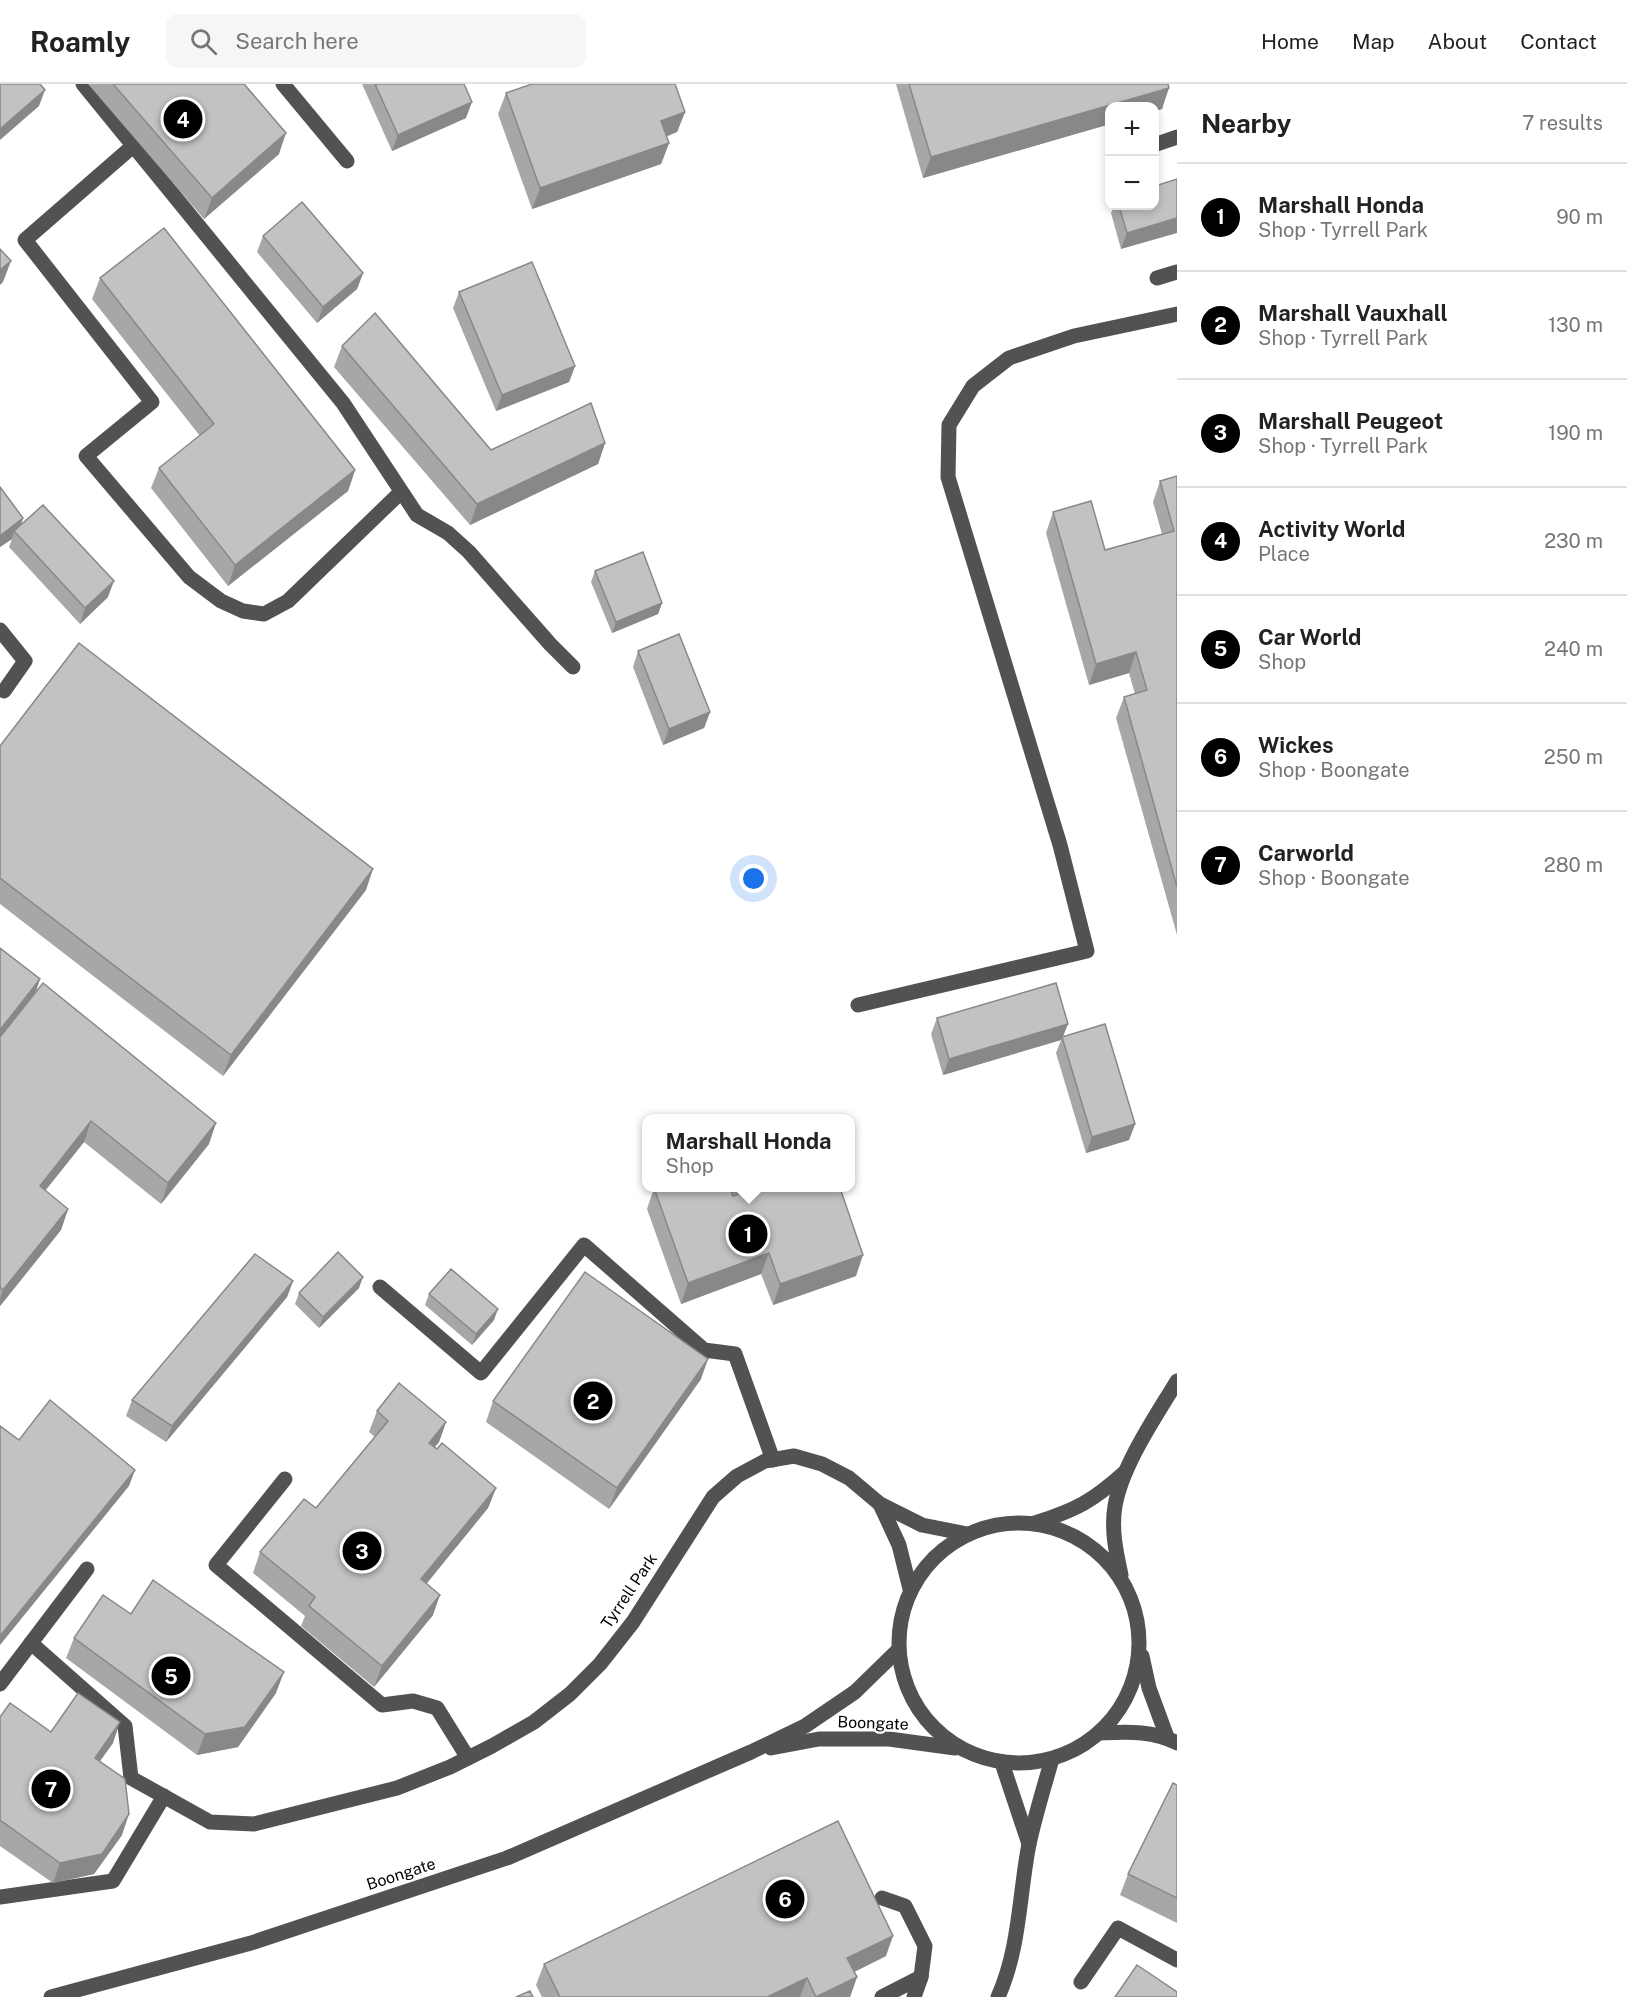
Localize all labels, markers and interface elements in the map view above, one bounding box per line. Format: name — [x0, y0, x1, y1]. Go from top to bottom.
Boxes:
search box — [166, 14, 586, 68]
text: Roamly — [30, 25, 130, 58]
icon: search — [187, 25, 220, 58]
text: Search here — [235, 28, 359, 54]
text: Home — [1261, 29, 1319, 54]
text: Map — [1352, 29, 1395, 54]
text: About — [1428, 29, 1487, 54]
text: Contact — [1520, 29, 1597, 54]
pin: 4 — [164, 96, 202, 141]
map controls — [1105, 102, 1159, 210]
button: + — [1105, 102, 1159, 156]
text: Nearby — [1201, 108, 1291, 139]
text: 7 results — [1522, 111, 1603, 135]
button: − — [1105, 156, 1159, 210]
text: Marshall Honda — [1258, 192, 1424, 218]
text: 1 — [1216, 205, 1225, 229]
text: 90 m — [1556, 205, 1603, 229]
text: Shop · Tyrrell Park — [1258, 218, 1428, 242]
text: Marshall Vauxhall — [1258, 300, 1448, 326]
text: 2 — [1214, 313, 1227, 337]
text: 130 m — [1548, 313, 1603, 337]
text: Shop · Tyrrell Park — [1258, 326, 1428, 350]
text: Marshall Peugeot — [1258, 408, 1443, 434]
text: 3 — [1214, 421, 1227, 445]
text: 190 m — [1548, 421, 1603, 445]
text: Shop · Tyrrell Park — [1258, 434, 1428, 458]
text: Activity World — [1258, 516, 1405, 542]
text: 4 — [1214, 529, 1227, 553]
text: 230 m — [1544, 529, 1603, 553]
text: Place — [1258, 542, 1310, 566]
text: Car World — [1258, 624, 1361, 650]
text: 5 — [1214, 637, 1227, 661]
text: 240 m — [1544, 637, 1603, 661]
text: Shop — [1258, 650, 1306, 674]
text: Wickes — [1258, 732, 1334, 758]
text: 6 — [1214, 745, 1227, 769]
text: 250 m — [1544, 745, 1603, 769]
text: Shop · Boongate — [1258, 758, 1409, 782]
text: Carworld — [1258, 840, 1354, 866]
text: 7 — [1214, 853, 1227, 877]
text: 280 m — [1544, 853, 1603, 877]
your location — [739, 864, 768, 893]
text: Shop · Boongate — [1258, 866, 1409, 890]
popup — [642, 1114, 855, 1192]
text: Marshall Honda — [666, 1128, 831, 1154]
text: Shop — [666, 1154, 714, 1178]
pin: 1 — [728, 1212, 768, 1256]
pin: 2 — [574, 1378, 612, 1424]
pin: 3 — [342, 1528, 382, 1574]
street label: Tyrrell Park — [597, 1550, 661, 1632]
pin: 5 — [152, 1654, 190, 1698]
street label: Boongate — [837, 1712, 909, 1734]
pin: 7 — [32, 1766, 70, 1812]
street label: Boongate — [364, 1854, 438, 1894]
pin: 6 — [766, 1876, 804, 1922]

